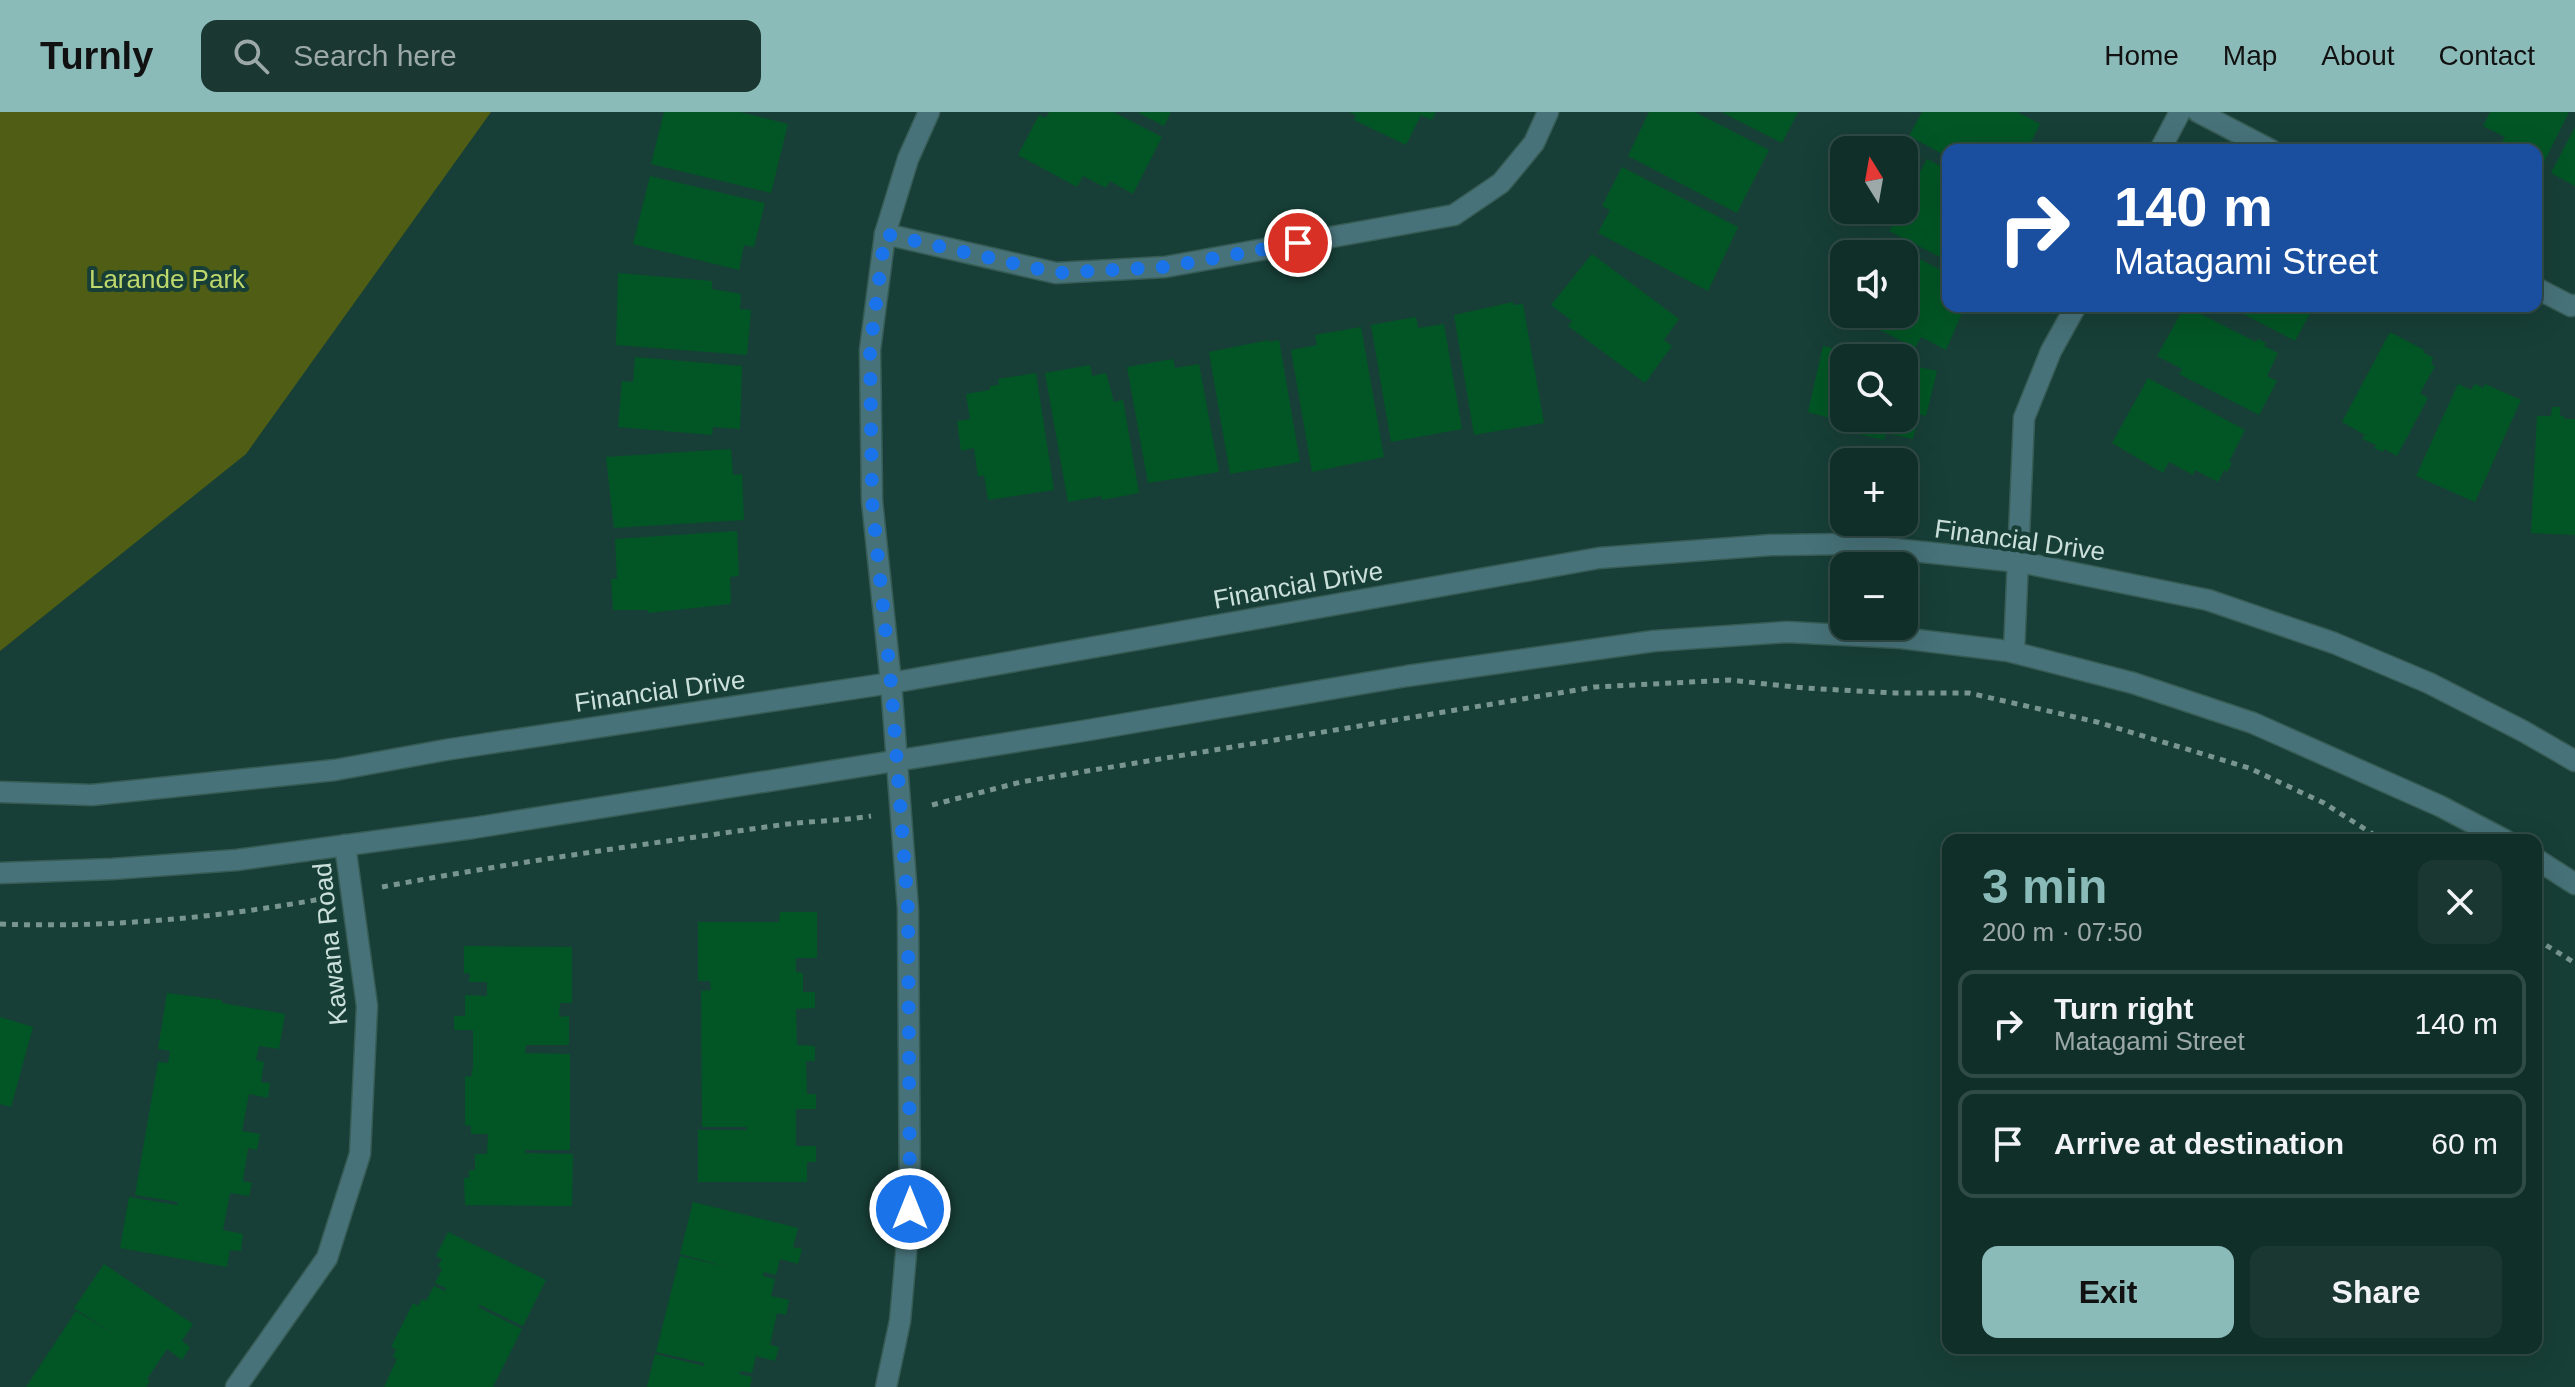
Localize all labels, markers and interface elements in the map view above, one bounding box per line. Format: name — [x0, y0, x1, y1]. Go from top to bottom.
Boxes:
search box — [201, 20, 761, 92]
icon: search — [229, 34, 273, 78]
text: Turnly — [40, 35, 153, 77]
text: Search here — [293, 39, 457, 72]
text: Home — [2104, 40, 2179, 71]
text: Map — [2223, 40, 2277, 71]
text: About — [2321, 40, 2395, 71]
text: Contact — [2439, 40, 2535, 71]
north arrow — [1830, 136, 1918, 224]
map controls — [1830, 136, 1918, 640]
text: 140 m — [2114, 175, 2273, 238]
icon: right — [1982, 176, 2086, 280]
pin — [1264, 209, 1332, 277]
icon: arrive — [1276, 221, 1320, 265]
button: sound — [1830, 240, 1918, 328]
text: Matagami Street — [2114, 241, 2378, 282]
park label: Larande Park — [89, 264, 246, 294]
button: search — [1830, 344, 1918, 432]
button: + — [1830, 448, 1918, 536]
street label: Financial Drive — [1933, 513, 2107, 567]
button: − — [1830, 552, 1918, 640]
street label: Financial Drive — [1211, 555, 1385, 615]
street label: Financial Drive — [573, 664, 747, 718]
text: 3 min — [1982, 860, 2107, 913]
button: close — [2418, 860, 2502, 944]
street label: Kawana Road — [307, 861, 353, 1027]
text: 200 m · 07:50 — [1982, 917, 2142, 947]
text: Turn right — [2054, 992, 2193, 1025]
icon: right — [1986, 1002, 2030, 1046]
text: 140 m — [2415, 1007, 2498, 1040]
text: Matagami Street — [2054, 1026, 2245, 1056]
icon: arrive — [1986, 1122, 2030, 1166]
text: Arrive at destination — [2054, 1127, 2344, 1160]
text: 60 m — [2431, 1127, 2498, 1160]
position arrow — [868, 1167, 952, 1251]
button: Exit — [1982, 1246, 2234, 1338]
button: Share — [2250, 1246, 2502, 1338]

